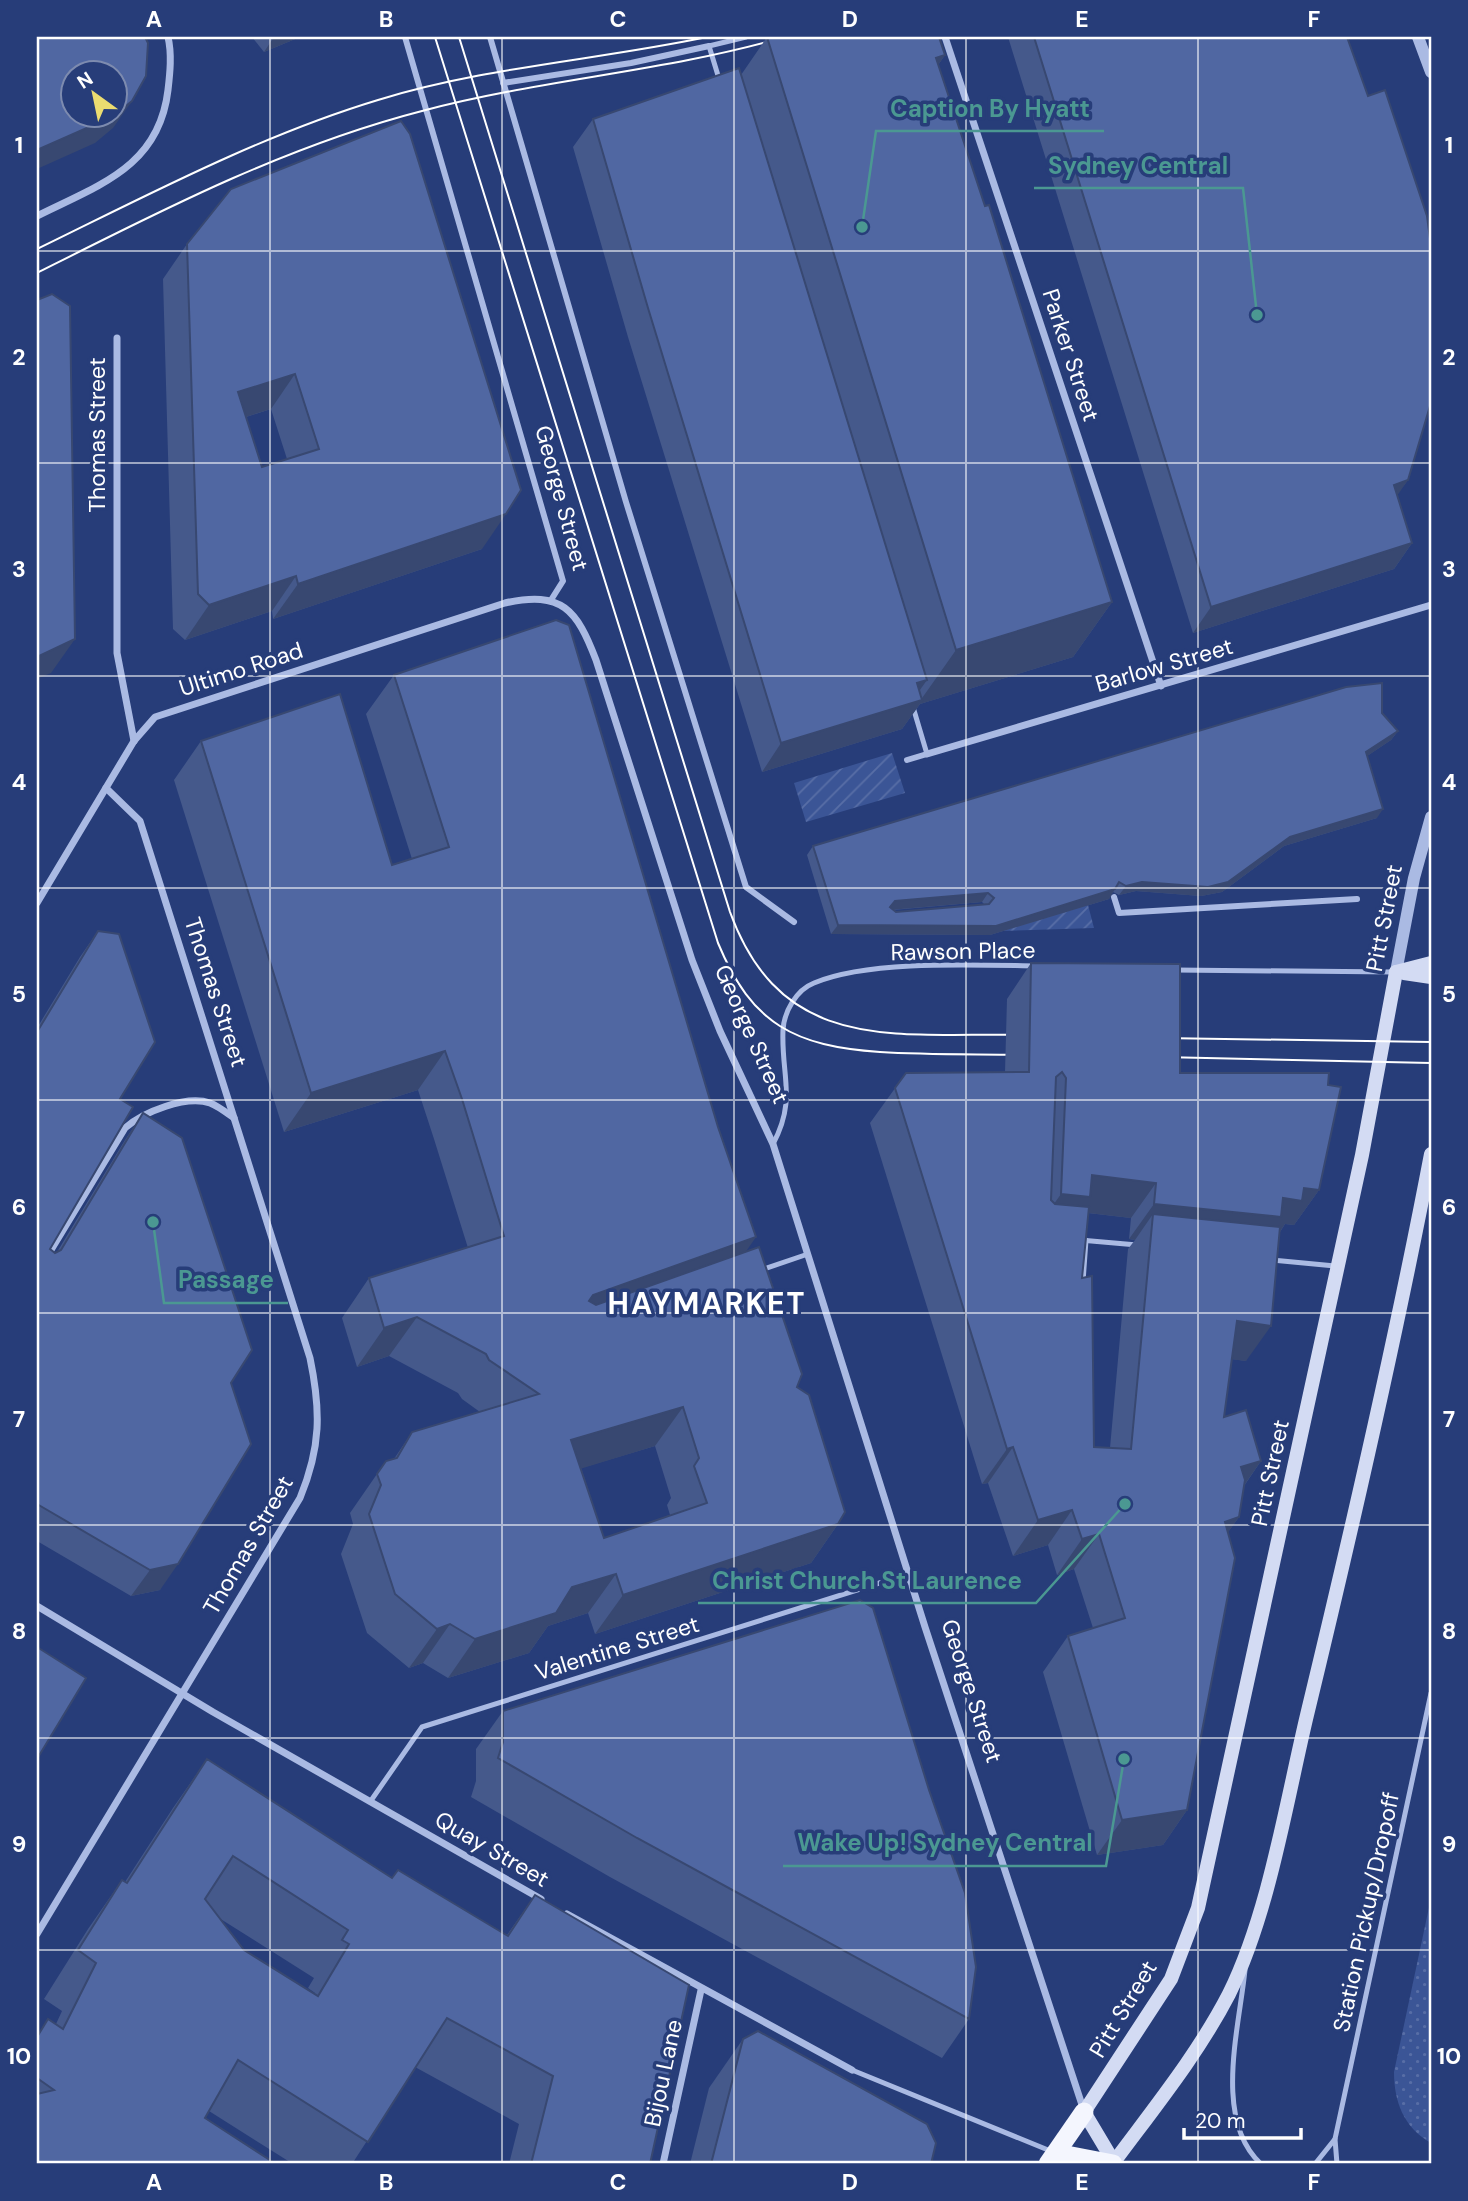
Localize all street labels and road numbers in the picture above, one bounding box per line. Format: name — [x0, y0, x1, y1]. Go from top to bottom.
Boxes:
street label: Parker Street — [1035, 285, 1107, 425]
street label: Thomas Street — [82, 357, 112, 513]
street label: George Street — [528, 422, 596, 574]
street label: Barlow Street — [1092, 631, 1236, 699]
street label: Ultimo Road — [175, 635, 307, 703]
street label: Pitt Street — [1359, 862, 1409, 974]
street label: Thomas Street — [178, 913, 254, 1071]
street label: Rawson Place — [890, 935, 1036, 967]
street label: George Street — [708, 960, 796, 1108]
street label: Pitt Street — [1244, 1417, 1296, 1529]
street label: Thomas Street — [196, 1470, 300, 1620]
street label: Valentine Street — [531, 1609, 703, 1687]
street label: George Street — [935, 1615, 1009, 1767]
street label: Station Pickup/Dropoff — [1326, 1789, 1406, 2035]
street label: Quay Street — [429, 1804, 555, 1894]
street label: Pitt Street — [1082, 1955, 1164, 2063]
street label: Bijou Lane — [637, 2017, 689, 2129]

